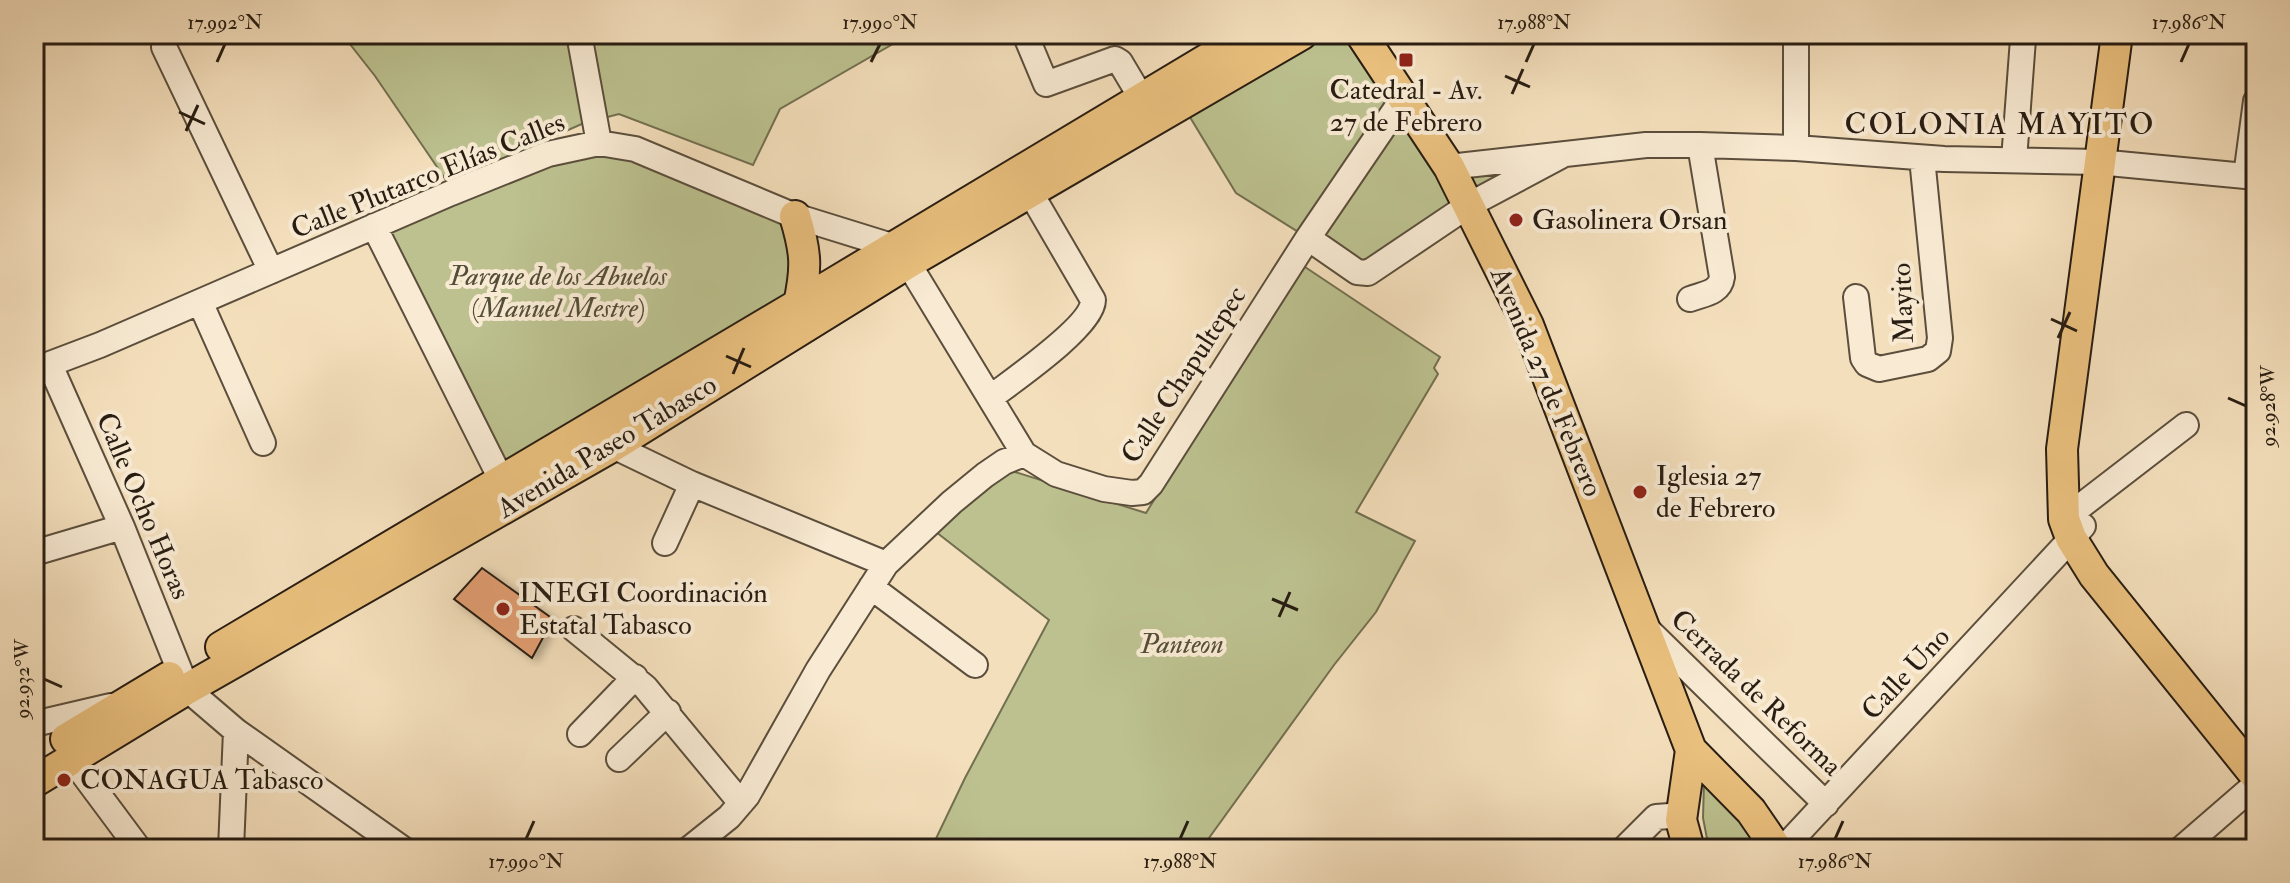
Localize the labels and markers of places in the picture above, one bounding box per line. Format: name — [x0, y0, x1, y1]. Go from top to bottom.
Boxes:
marker: Catedral - Av. 27 de Febrero — [1397, 51, 1415, 69]
place label: Catedral - Av. 27 de Febrero — [1330, 73, 1483, 140]
place label: Gasolinera Orsan — [1532, 203, 1727, 238]
marker: Gasolinera Orsan — [1507, 211, 1525, 229]
place label: Iglesia 27 de Febrero — [1656, 459, 1775, 526]
marker: Iglesia 27 de Febrero — [1631, 483, 1649, 501]
place label: INEGI Coordinación Estatal Tabasco — [519, 576, 768, 643]
marker: INEGI Coordinación Estatal Tabasco — [494, 600, 512, 618]
place label: CONAGUA Tabasco — [80, 763, 323, 798]
marker: CONAGUA Tabasco — [55, 771, 73, 789]

